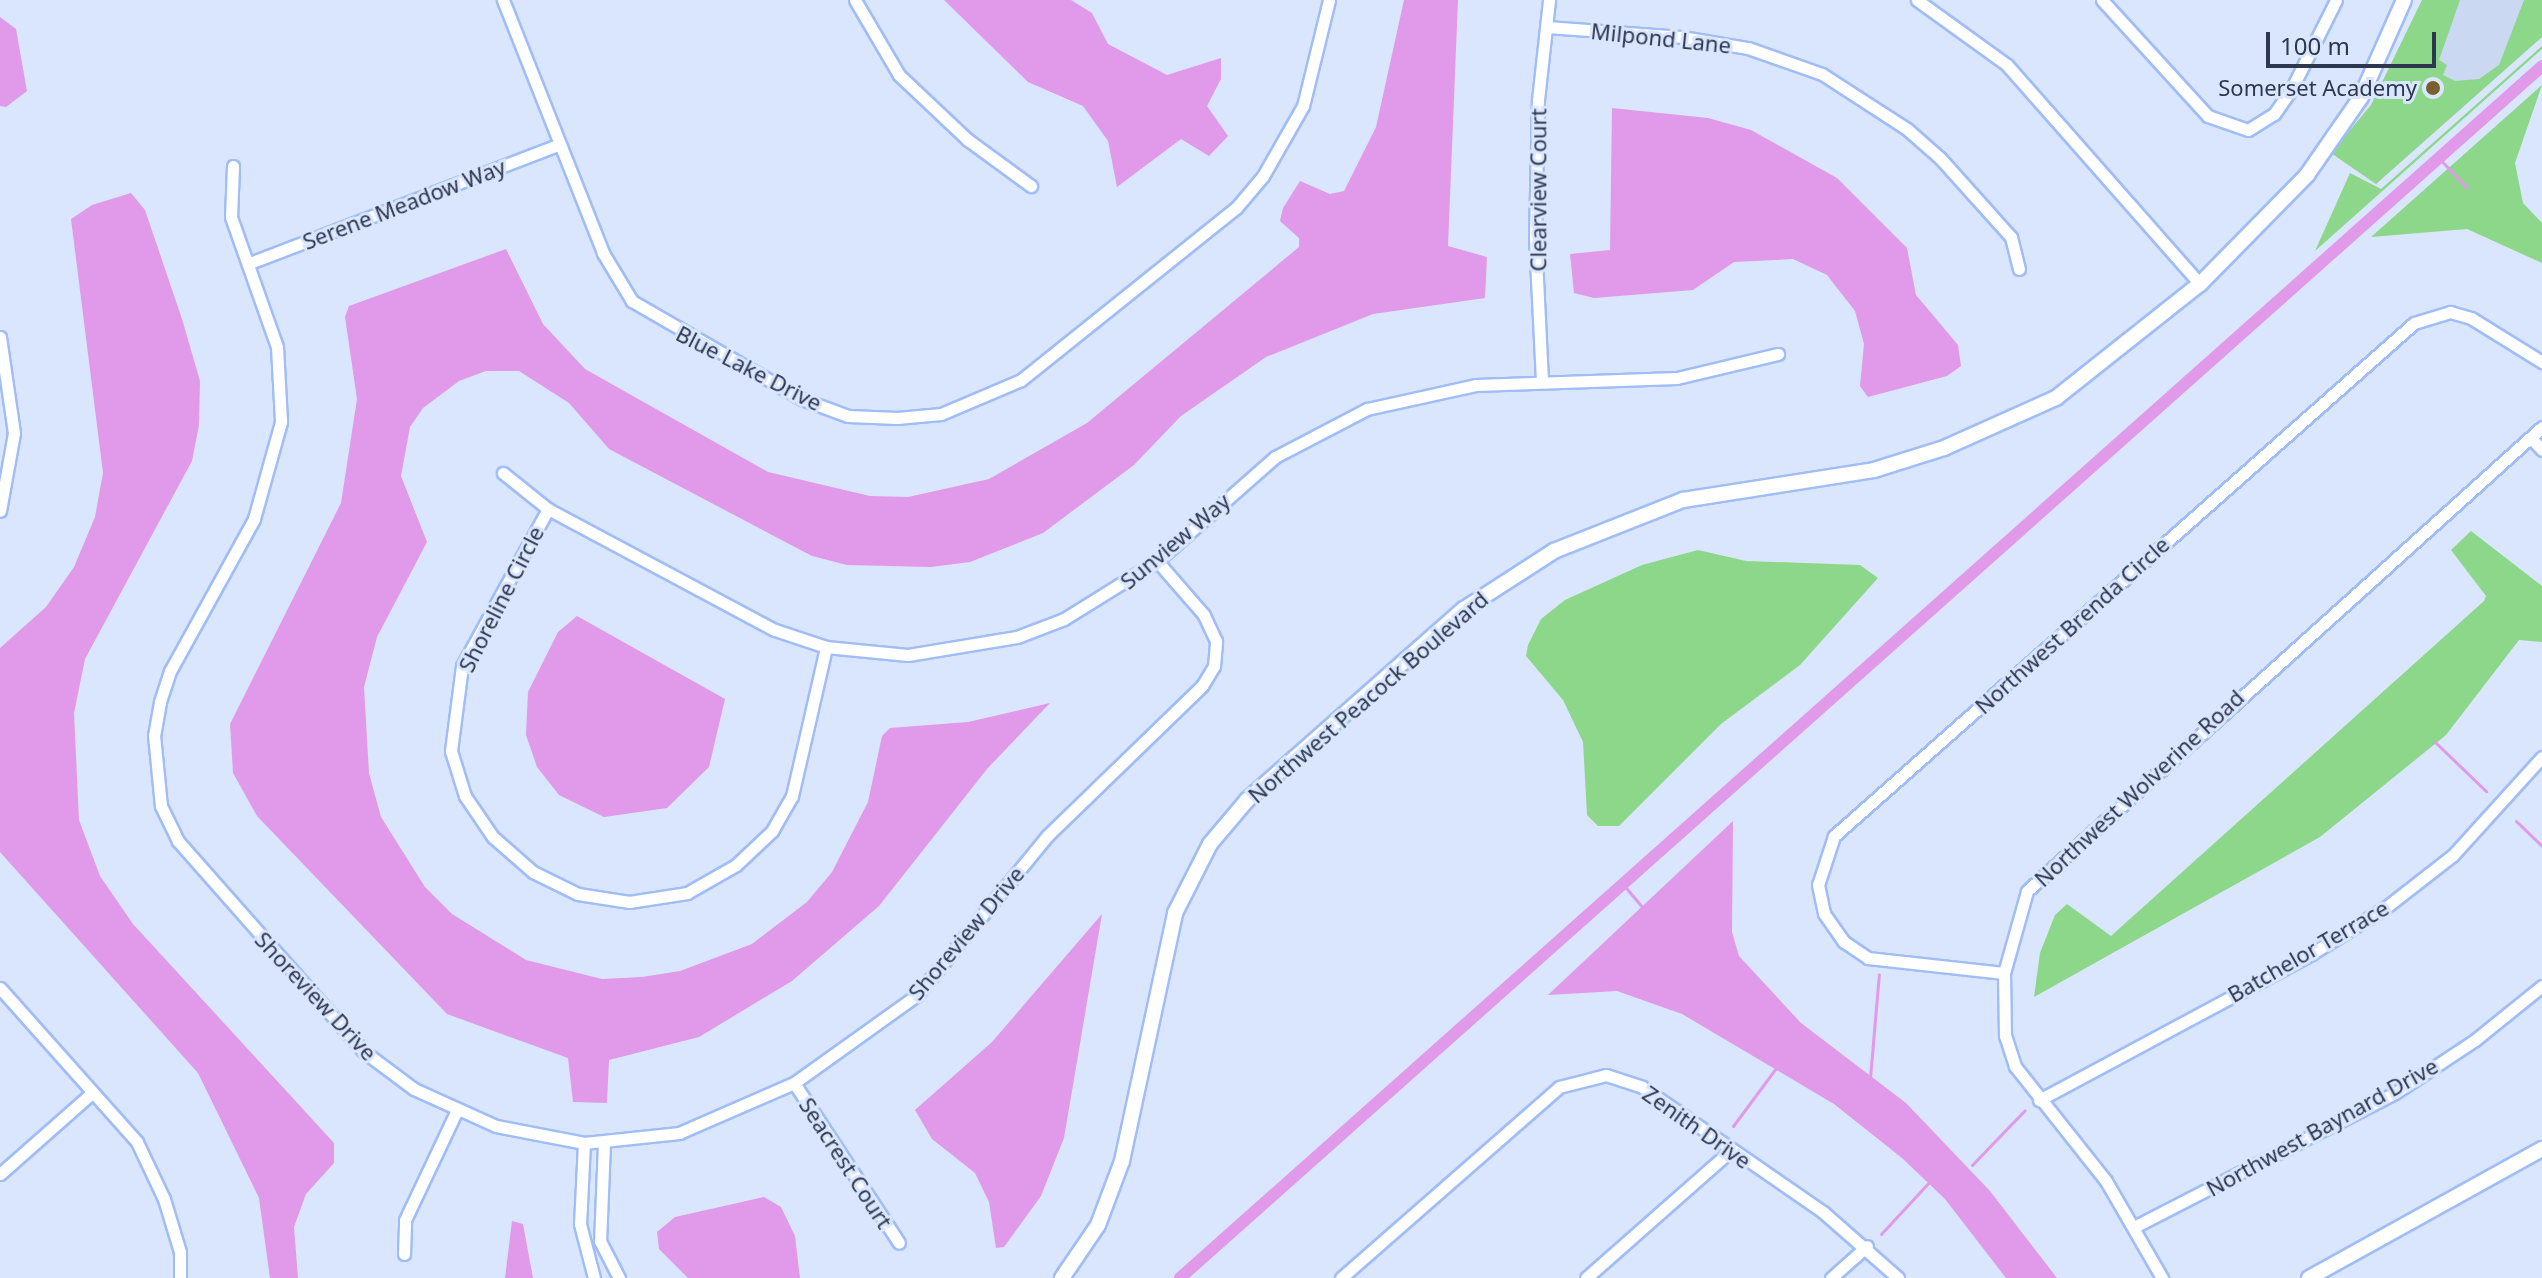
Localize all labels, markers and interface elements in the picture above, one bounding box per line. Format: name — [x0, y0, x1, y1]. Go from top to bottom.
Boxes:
scale bar — [2270, 16, 2440, 66]
street label: Milpond Lane — [1590, 18, 1732, 58]
text: 100 m — [2280, 29, 2350, 62]
place label: Somerset Academy — [2218, 75, 2417, 101]
marker: Somerset Academy — [2424, 79, 2442, 97]
street label: Clearview Court — [1525, 108, 1551, 272]
street label: Serene Meadow Way — [299, 153, 509, 255]
street label: Blue Lake Drive — [672, 320, 826, 416]
street label: Sunview Way — [1115, 488, 1235, 594]
street label: Shoreline Circle — [453, 522, 549, 676]
street label: Northwest Brenda Circle — [1970, 531, 2174, 719]
street label: Northwest Peacock Boulevard — [1243, 586, 1493, 808]
street label: Northwest Wolverine Road — [2029, 684, 2249, 892]
street label: Shoreview Drive — [903, 861, 1029, 1005]
street label: Batchelor Terrace — [2223, 894, 2393, 1008]
street label: Shoreview Drive — [250, 926, 382, 1066]
street label: Northwest Baynard Drive — [2202, 1052, 2442, 1202]
street label: Zenith Drive — [1638, 1080, 1756, 1174]
street label: Seacrest Court — [794, 1093, 898, 1233]

